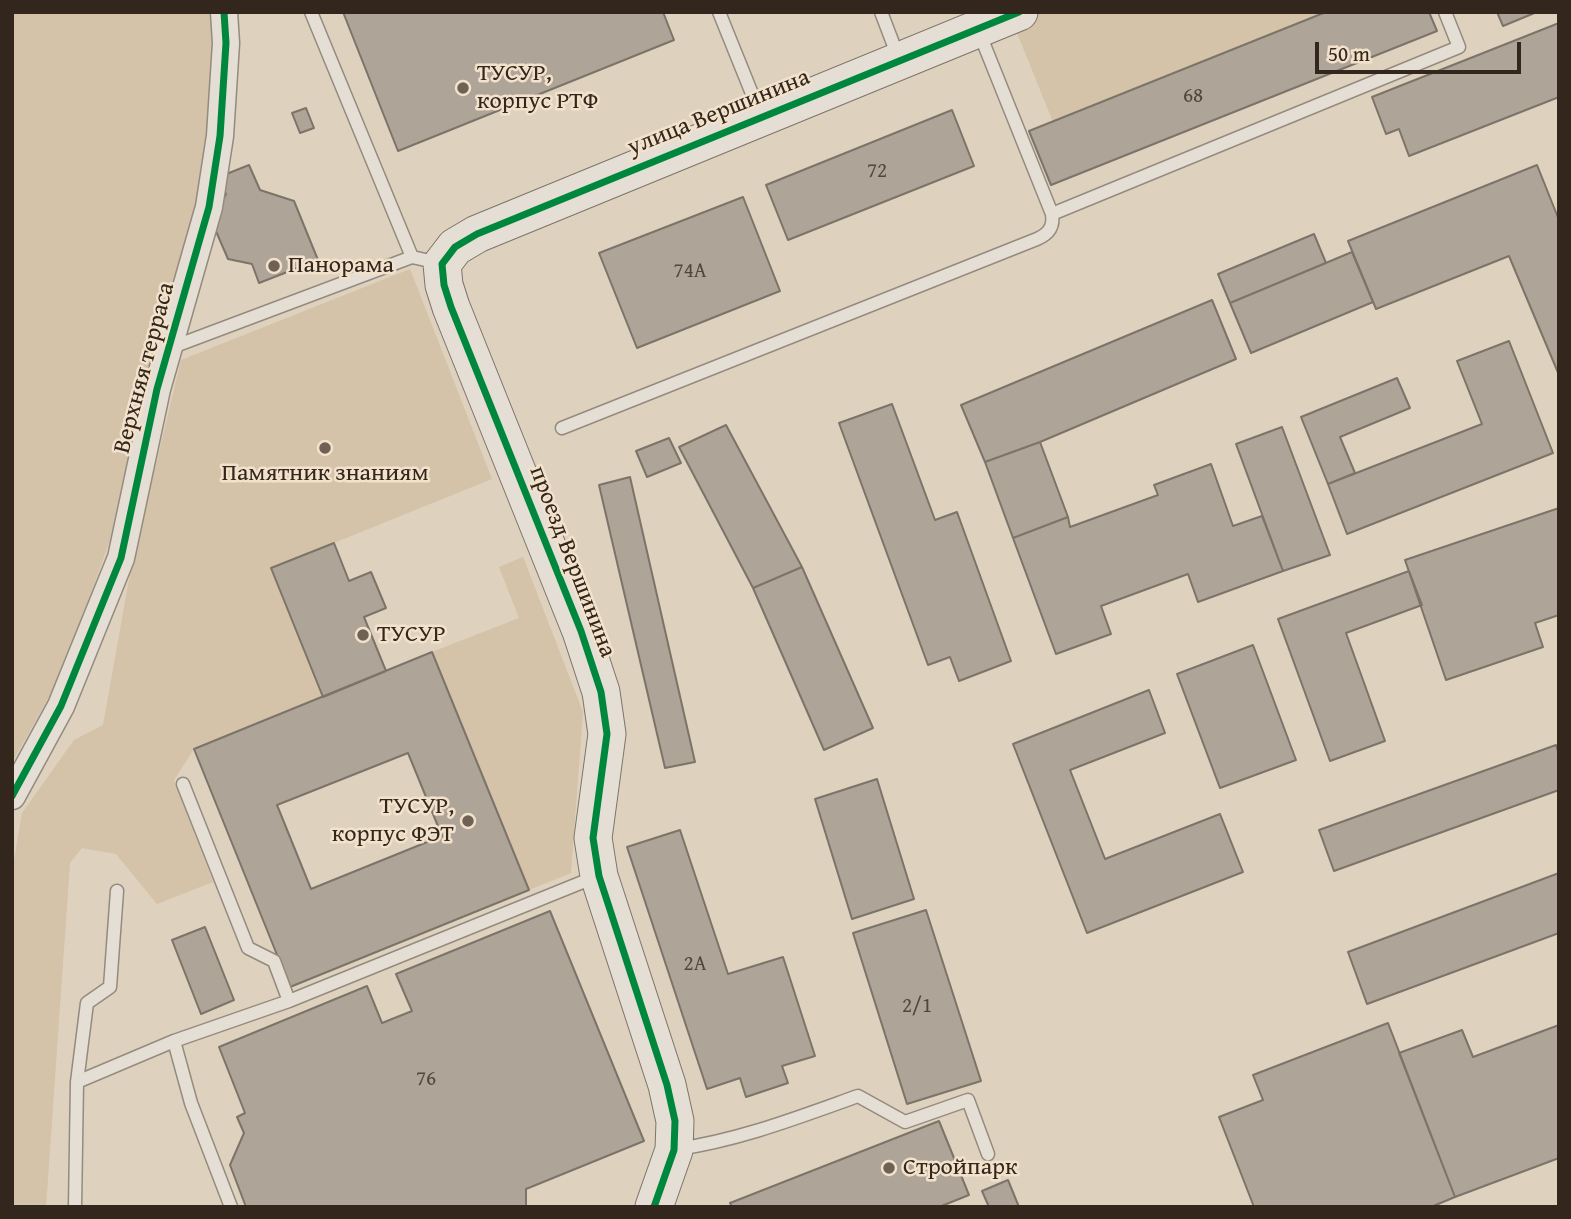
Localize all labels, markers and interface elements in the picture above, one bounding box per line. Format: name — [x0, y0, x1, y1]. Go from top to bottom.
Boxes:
scale bar — [1319, 28, 1526, 72]
text: 50 m — [1328, 38, 1370, 69]
place label: ТУСУР, корпус РТФ — [477, 60, 598, 116]
street label: улица Вершинина — [624, 63, 814, 163]
marker: ТУСУР, корпус РТФ — [455, 80, 471, 96]
house number: 68 — [1183, 84, 1203, 110]
house number: 72 — [867, 159, 887, 185]
place label: Панорама — [288, 252, 394, 280]
marker: Панорама — [266, 258, 282, 274]
house number: 74А — [674, 259, 706, 285]
street label: Верхняя терраса — [108, 279, 182, 457]
marker: Памятник знаниям — [317, 440, 333, 456]
place label: Памятник знаниям — [221, 460, 429, 488]
street label: проезд Вершинина — [522, 462, 622, 662]
place label: ТУСУР — [377, 621, 446, 649]
marker: ТУСУР — [355, 627, 371, 643]
place label: ТУСУР, корпус ФЭТ — [332, 793, 454, 849]
marker: ТУСУР, корпус ФЭТ — [460, 813, 476, 829]
house number: 2А — [684, 952, 706, 978]
house number: 2/1 — [902, 994, 932, 1020]
house number: 76 — [416, 1067, 436, 1093]
place label: Стройпарк — [903, 1154, 1018, 1182]
marker: Стройпарк — [881, 1160, 897, 1176]

